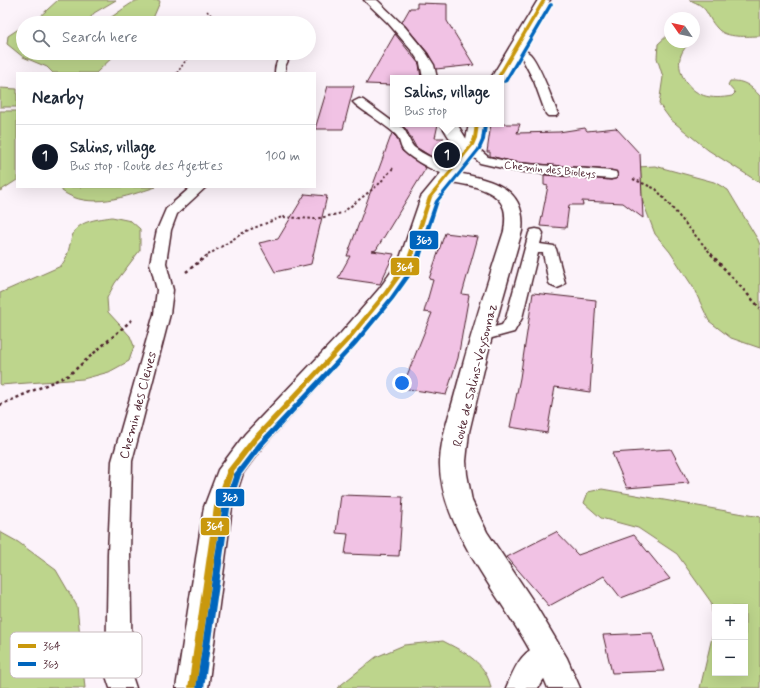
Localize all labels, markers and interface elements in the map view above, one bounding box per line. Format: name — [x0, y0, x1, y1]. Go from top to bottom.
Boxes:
north arrow — [664, 12, 700, 48]
search box — [16, 16, 316, 60]
icon: search — [30, 27, 52, 49]
text: Search here — [62, 28, 138, 48]
popup — [390, 75, 504, 127]
text: Salins, village — [404, 83, 490, 103]
text: Nearby — [32, 87, 84, 109]
text: Bus stop — [404, 103, 447, 120]
text: Salins, village — [70, 138, 156, 158]
pin: 1 — [434, 140, 460, 170]
text: 1 — [42, 148, 48, 165]
text: 100 m — [265, 148, 300, 165]
text: Bus stop · Route des Agettes — [70, 158, 223, 175]
street label: Chemin des Bioleys — [503, 158, 596, 182]
line badge: 363 — [409, 230, 439, 250]
text: 363 — [416, 234, 432, 248]
line badge: 364 — [390, 257, 420, 276]
text: 364 — [396, 261, 414, 275]
street label: Route de Salins-Veysonnaz — [449, 302, 502, 449]
street label: Chemin des Cleives — [116, 350, 161, 461]
your location — [392, 373, 412, 393]
line badge: 363 — [215, 488, 245, 507]
text: 363 — [222, 491, 238, 505]
line badge: 364 — [200, 517, 230, 536]
text: 364 — [206, 520, 224, 534]
map controls — [712, 604, 748, 676]
button: + — [712, 604, 748, 640]
legend — [10, 632, 142, 678]
text: 364 — [43, 640, 61, 654]
button: − — [712, 640, 748, 676]
text: 363 — [43, 658, 59, 672]

